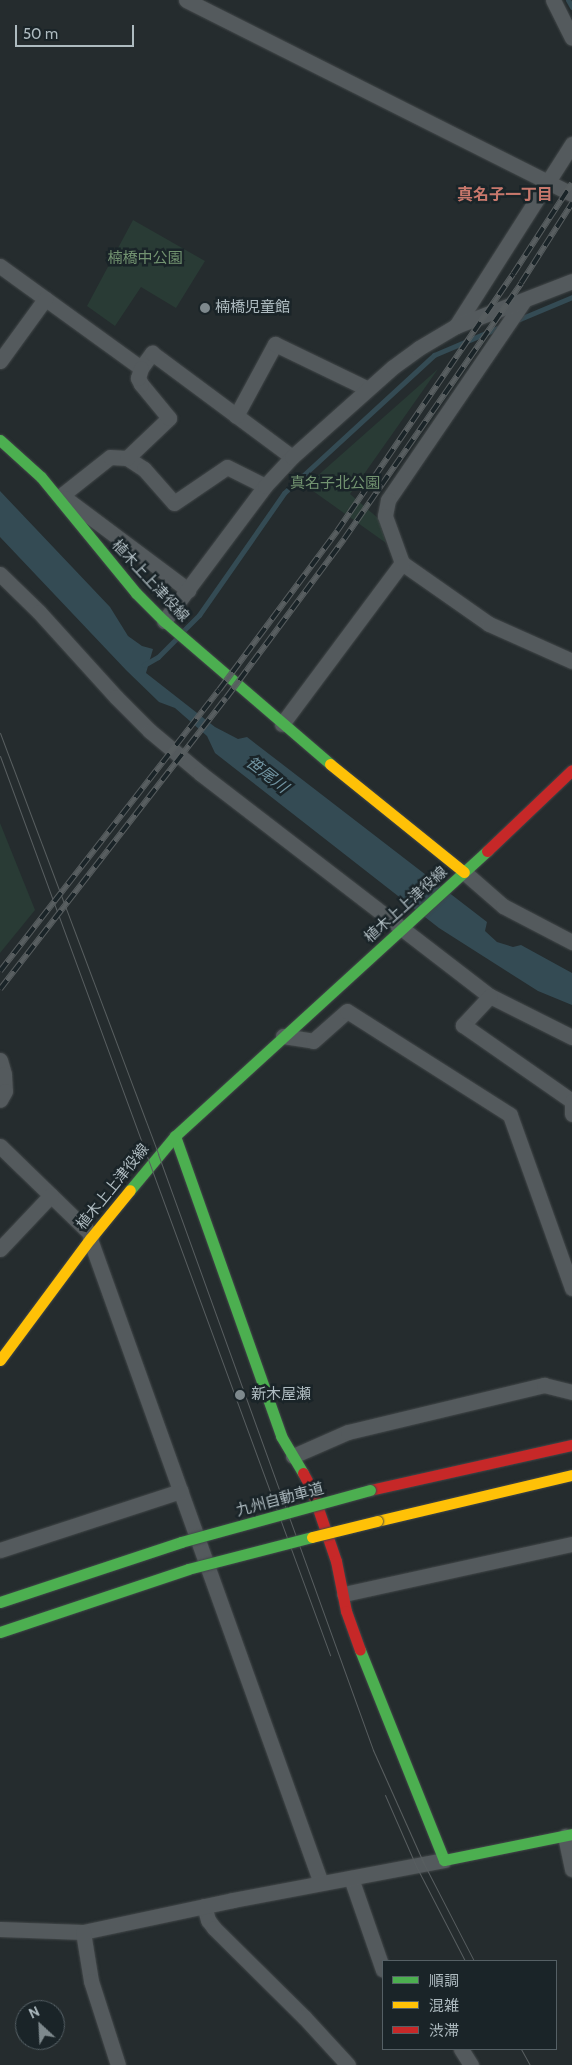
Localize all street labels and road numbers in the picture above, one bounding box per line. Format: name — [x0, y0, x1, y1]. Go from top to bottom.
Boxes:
street label: 植木上上津役線 — [108, 536, 192, 626]
street label: 植木上上津役線 — [361, 863, 451, 947]
street label: 植木上上津役線 — [73, 1141, 153, 1233]
street label: 九州自動車道 — [234, 1480, 326, 1520]

